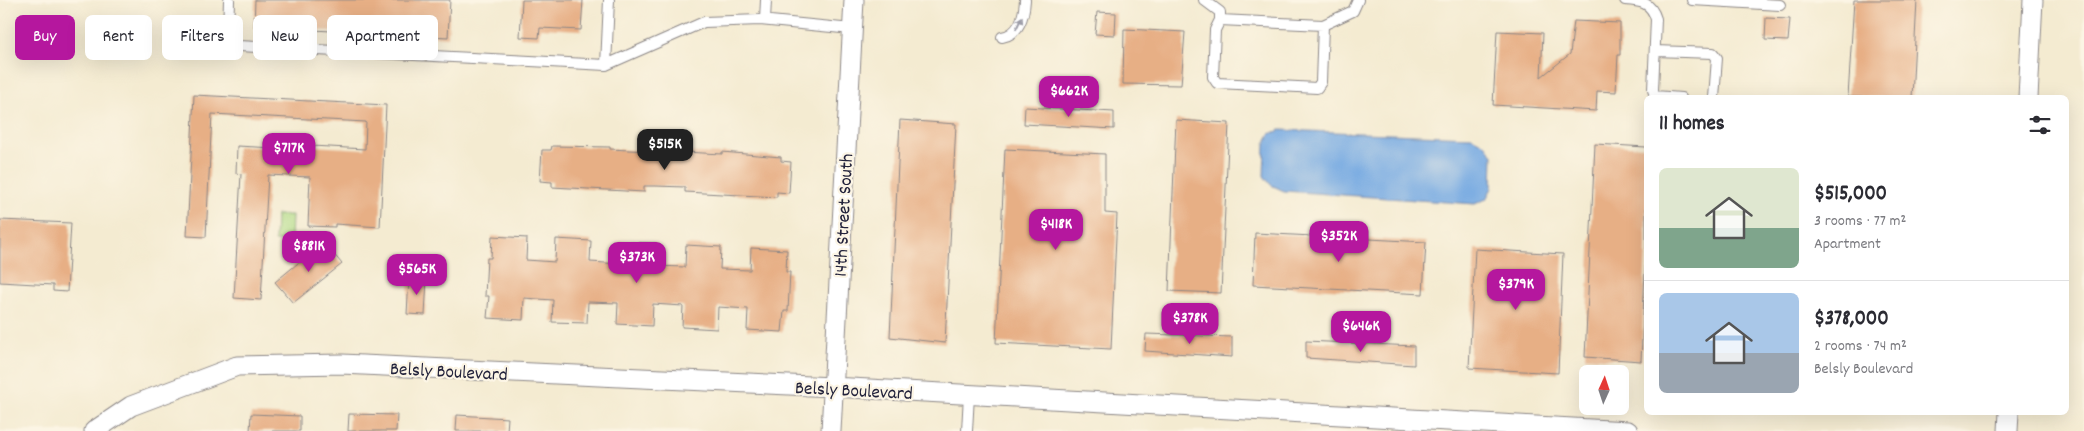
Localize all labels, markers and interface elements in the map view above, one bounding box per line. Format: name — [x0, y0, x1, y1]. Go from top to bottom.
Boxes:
chip: Buy — [15, 15, 75, 60]
chip: Rent — [85, 15, 152, 60]
chip: Filters — [162, 15, 243, 60]
chip: New — [253, 15, 317, 60]
chip: Apartment — [327, 15, 438, 60]
one-way arrow — [1015, 15, 1024, 30]
pin: $662K — [1034, 76, 1104, 118]
text: $662K — [1050, 80, 1088, 103]
text: 11 homes — [1659, 110, 1724, 140]
icon: filters — [2026, 111, 2054, 139]
pin: $515K — [630, 128, 700, 171]
pin: $717K — [254, 132, 324, 175]
text: $515K — [648, 133, 682, 156]
text: $717K — [273, 137, 305, 160]
street label: 14th Street South — [829, 153, 862, 277]
text: $515,000 — [1814, 180, 1887, 210]
icon: home — [1699, 188, 1759, 248]
pin: $418K — [1021, 208, 1091, 251]
text: 3 rooms · 77 m² — [1814, 210, 1906, 233]
text: $418K — [1040, 213, 1072, 236]
pin: $352K — [1304, 220, 1374, 263]
text: $352K — [1320, 225, 1358, 248]
pin: $881K — [274, 230, 344, 273]
text: Apartment — [1814, 233, 1881, 256]
text: $881K — [293, 235, 325, 258]
pin: $373K — [602, 242, 672, 284]
text: $373K — [619, 246, 655, 269]
pin: $565K — [382, 254, 452, 296]
text: $565K — [398, 258, 436, 281]
pin: $379K — [1481, 268, 1551, 311]
text: $379K — [1498, 273, 1534, 296]
pin: $378K — [1155, 302, 1225, 345]
text: $378,000 — [1814, 305, 1889, 335]
text: $378K — [1172, 307, 1208, 330]
pin: $646K — [1326, 310, 1396, 353]
icon: home — [1699, 313, 1759, 373]
text: $646K — [1342, 315, 1380, 338]
text: 2 rooms · 74 m² — [1814, 335, 1907, 358]
street label: Belsly Boulevard — [389, 357, 508, 390]
text: Belsly Boulevard — [1814, 358, 1913, 381]
north arrow — [1579, 365, 1629, 415]
map controls — [1579, 365, 1629, 415]
street label: Belsly Boulevard — [794, 376, 913, 409]

